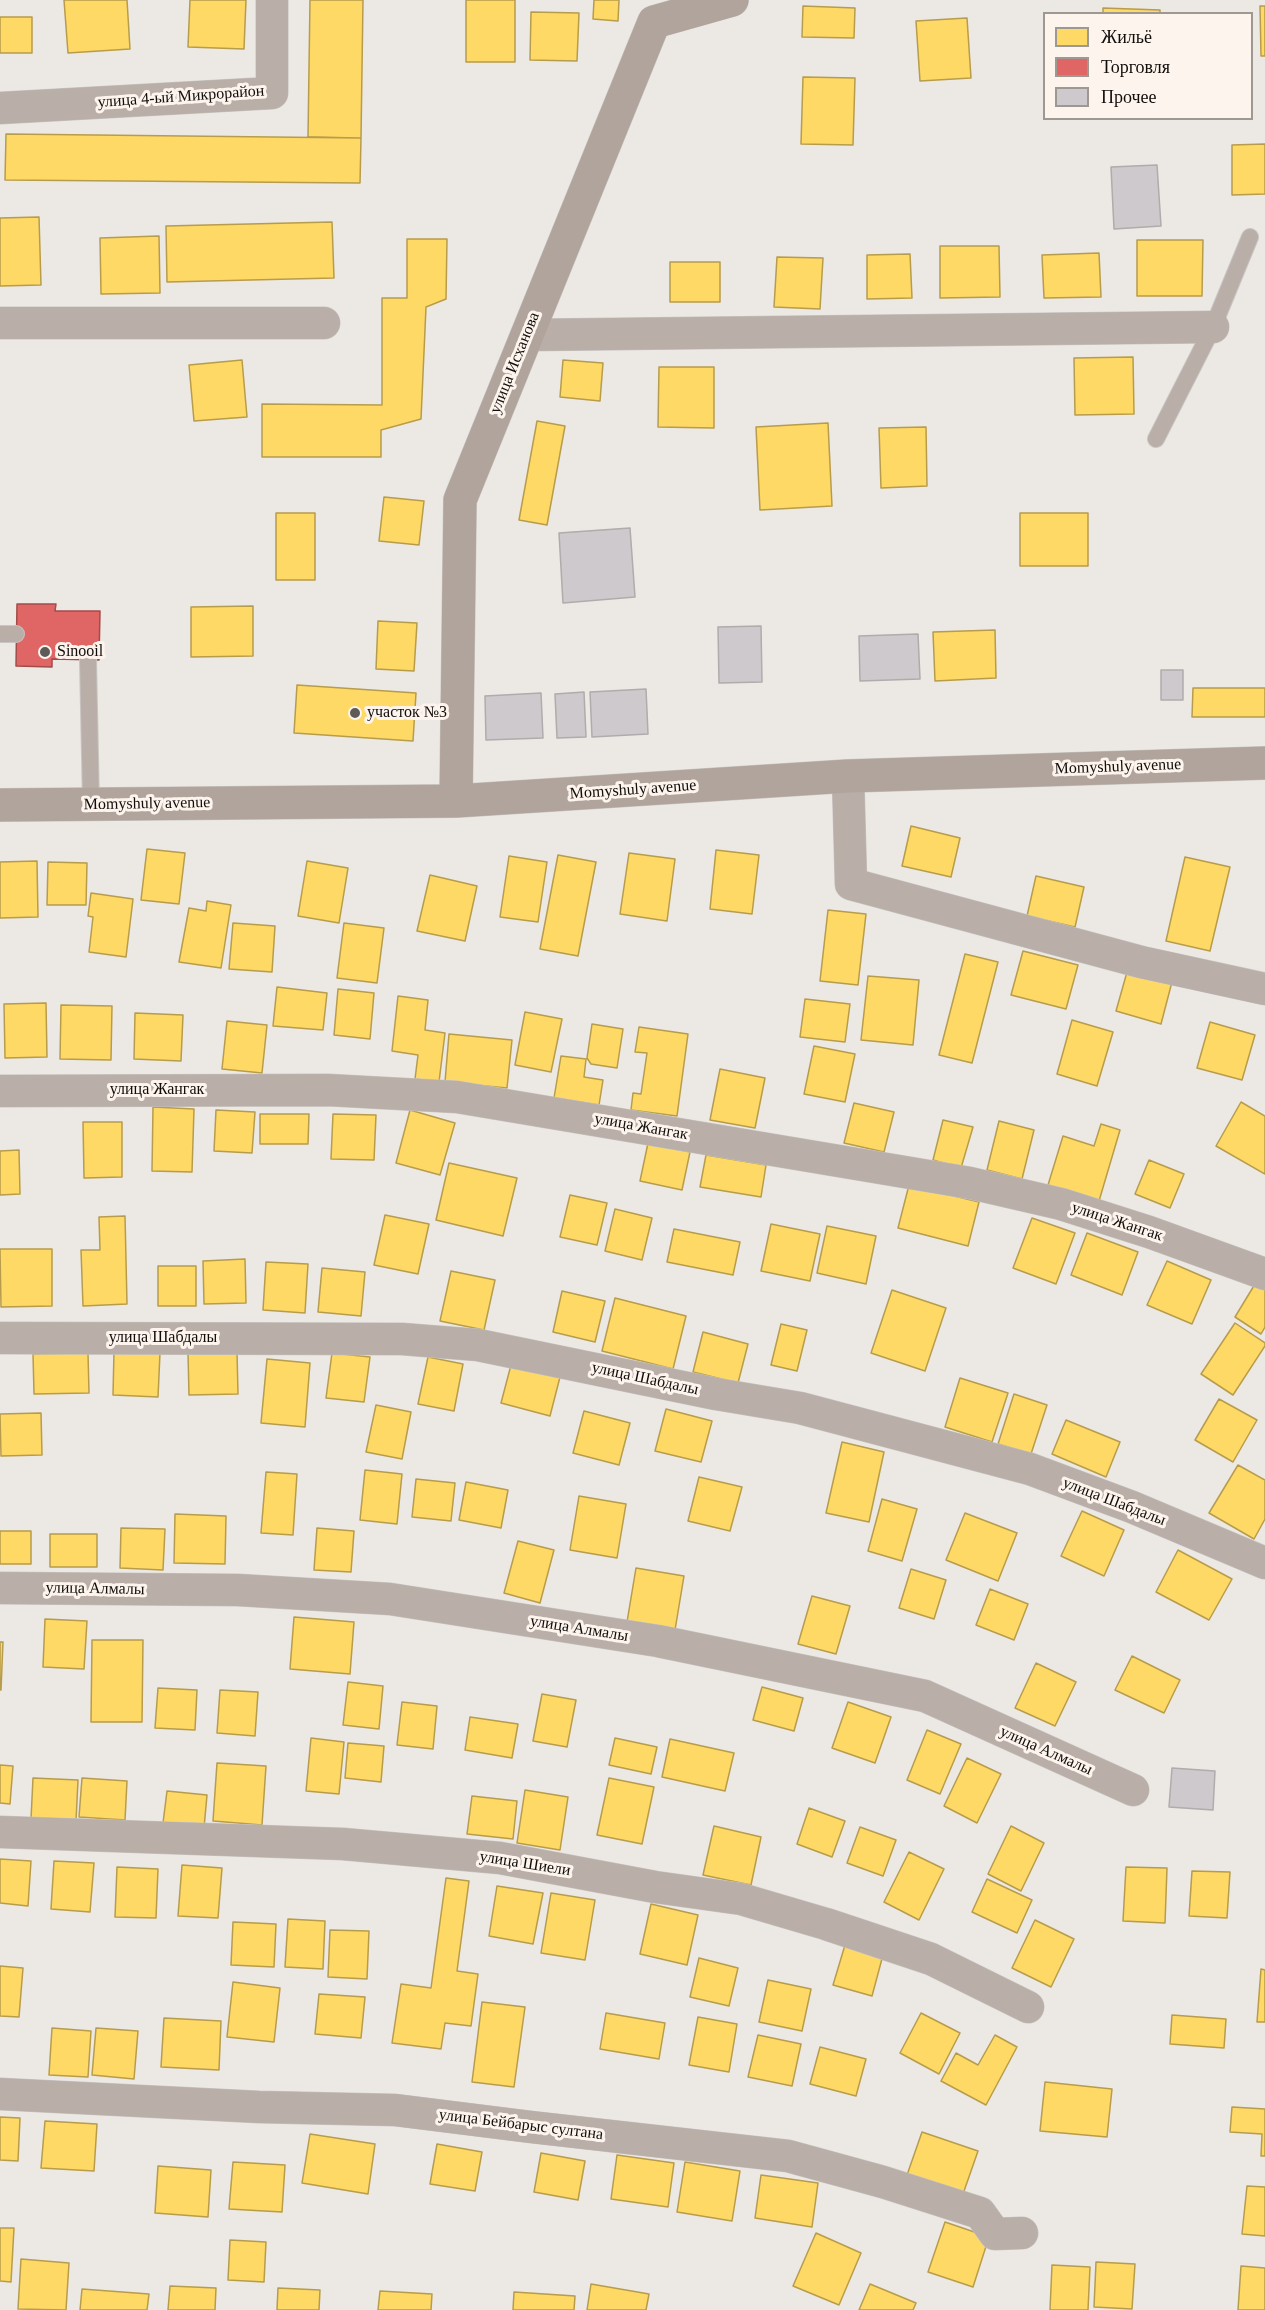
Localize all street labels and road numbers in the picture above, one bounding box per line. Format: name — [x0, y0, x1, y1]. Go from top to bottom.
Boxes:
street label: улица 4-ый Микрорайон — [97, 82, 265, 112]
street label: улица Исханова — [486, 309, 544, 417]
street label: Momyshuly avenue — [1054, 755, 1182, 779]
street label: Momyshuly avenue — [569, 776, 697, 804]
street label: Momyshuly avenue — [84, 793, 210, 815]
street label: улица Жангак — [110, 1080, 204, 1100]
street label: улица Жангак — [593, 1109, 689, 1145]
street label: улица Жангак — [1069, 1198, 1165, 1246]
street label: улица Шабдалы — [109, 1328, 217, 1348]
street label: улица Шабдалы — [590, 1358, 700, 1400]
street label: улица Шабдалы — [1060, 1474, 1168, 1530]
street label: улица Алмалы — [45, 1579, 145, 1599]
street label: улица Алмалы — [529, 1612, 629, 1646]
street label: улица Алмалы — [997, 1722, 1095, 1780]
street label: улица Шиели — [478, 1847, 572, 1881]
street label: улица Бейбарыс султана — [438, 2105, 604, 2145]

